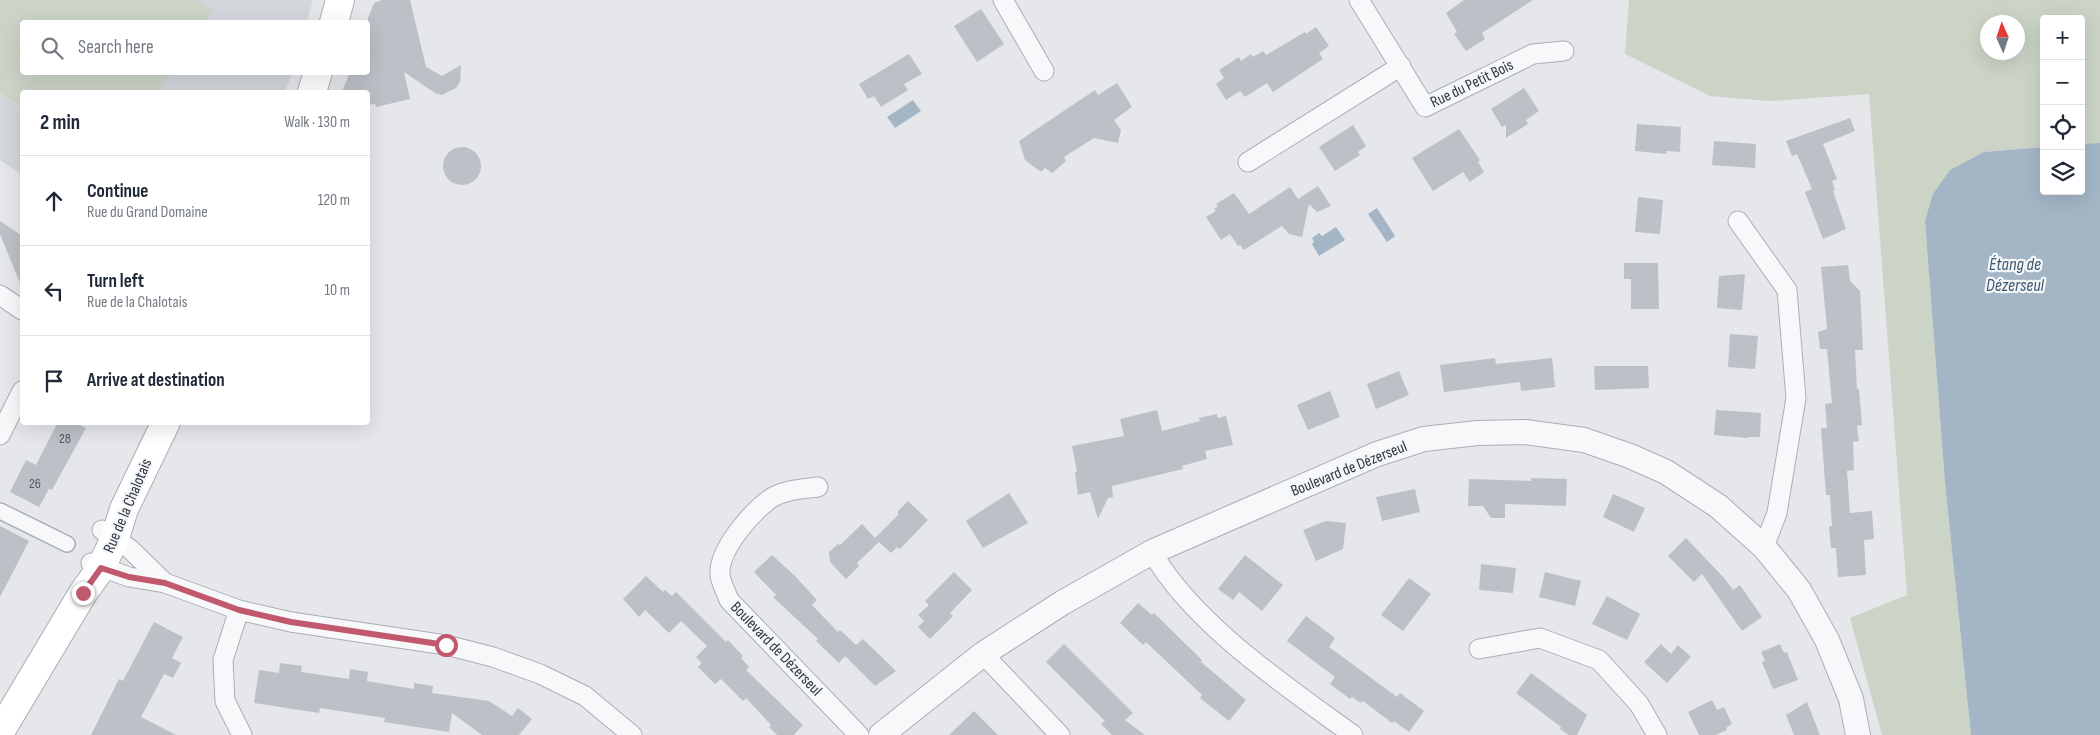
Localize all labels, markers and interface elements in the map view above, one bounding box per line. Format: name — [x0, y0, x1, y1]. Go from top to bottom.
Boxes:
north arrow — [1980, 15, 2025, 60]
map controls — [2040, 15, 2085, 195]
button: + — [2040, 15, 2085, 60]
search box — [20, 20, 370, 75]
icon: search — [38, 34, 66, 62]
text: Search here — [78, 36, 154, 59]
street label: Rue du Petit Bois — [1427, 56, 1517, 112]
button: − — [2040, 60, 2085, 105]
button: locate — [2040, 105, 2085, 150]
text: 2 min — [40, 110, 80, 135]
text: Walk · 130 m — [284, 113, 350, 132]
button: layers — [2040, 150, 2085, 195]
text: Continue — [87, 180, 148, 203]
icon: ahead — [40, 187, 68, 215]
text: 120 m — [318, 191, 350, 210]
text: Rue du Grand Domaine — [87, 203, 208, 222]
water label: Étang de Dézerseul — [1986, 254, 2045, 296]
text: Turn left — [87, 270, 144, 293]
icon: left — [40, 277, 68, 305]
text: 10 m — [324, 281, 350, 300]
text: Rue de la Chalotais — [87, 293, 187, 312]
icon: arrive — [40, 367, 68, 395]
text: Arrive at destination — [87, 369, 225, 392]
house number: 28 — [59, 430, 71, 447]
street label: Boulevard de Dézerseul — [1288, 437, 1410, 501]
street label: Rue de la Chalotais — [100, 456, 156, 556]
house number: 26 — [29, 475, 41, 492]
route end — [72, 582, 95, 605]
street label: Boulevard de Dézerseul — [726, 598, 826, 700]
route start — [435, 634, 458, 657]

